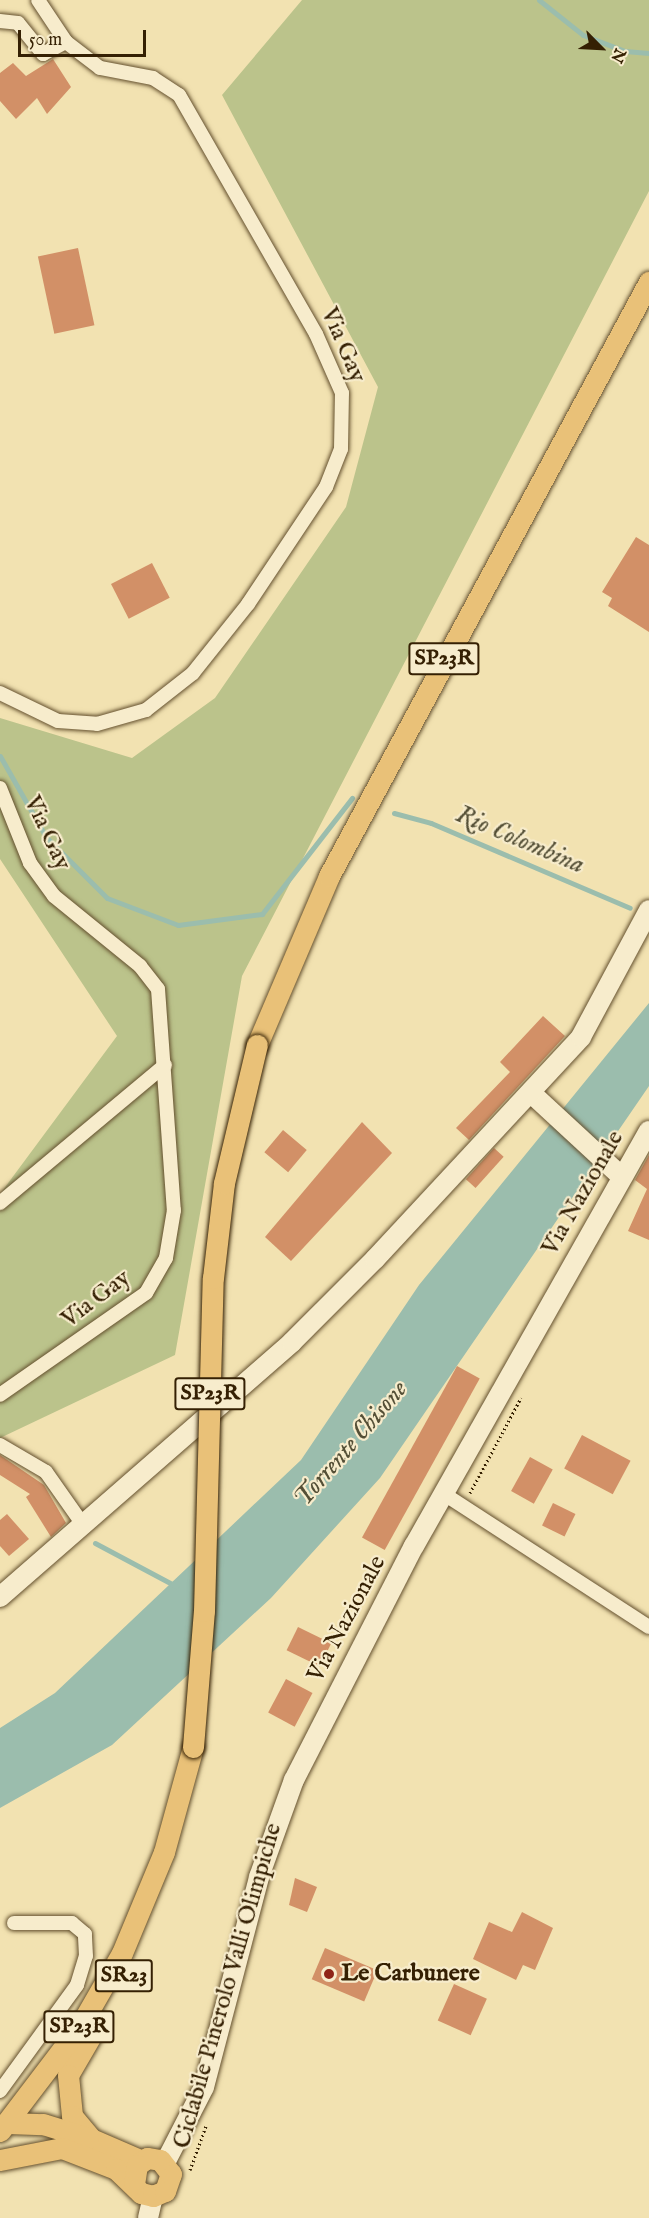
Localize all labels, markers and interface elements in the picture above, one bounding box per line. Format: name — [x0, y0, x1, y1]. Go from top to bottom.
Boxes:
scale bar — [21, 18, 148, 56]
north arrow — [571, 18, 631, 78]
text: 50 m — [29, 29, 62, 52]
text: N — [605, 45, 629, 66]
street label: Via Gay — [314, 303, 372, 387]
road number: SP23R — [408, 640, 480, 678]
street label: Via Gay — [17, 791, 77, 875]
water label: Rio Colombina — [451, 799, 589, 881]
street label: Via Nazionale — [536, 1126, 630, 1260]
street label: Via Gay — [56, 1264, 136, 1334]
water label: Torrente Chisone — [288, 1374, 414, 1514]
road number: SP23R — [174, 1375, 246, 1413]
street label: Via Nazionale — [302, 1551, 392, 1687]
street label: Ciclabile Pinerolo Valli Olimpiche — [168, 1820, 288, 2152]
road number: SR23 — [94, 1957, 154, 1995]
place label: Le Carbunere — [341, 1960, 480, 1988]
marker: Le Carbunere — [322, 1967, 336, 1981]
road number: SP23R — [43, 2008, 115, 2046]

